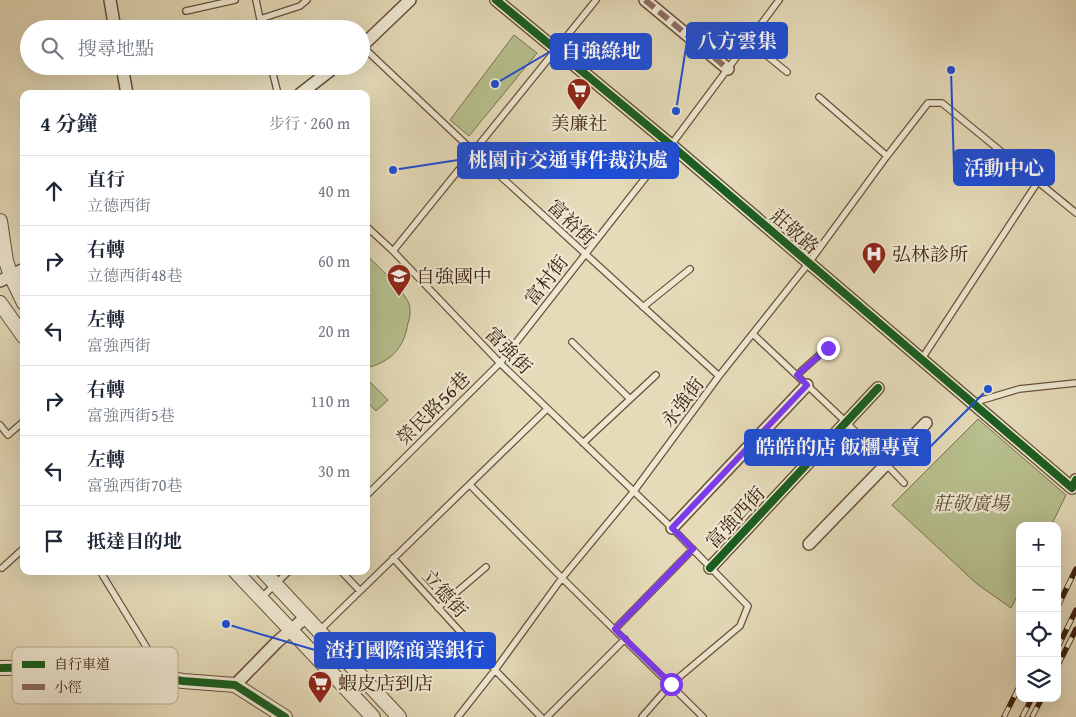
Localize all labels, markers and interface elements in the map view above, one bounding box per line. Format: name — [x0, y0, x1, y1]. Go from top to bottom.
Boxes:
search box — [20, 20, 370, 75]
callout: 八方雲集 — [687, 23, 787, 58]
text: 八方雲集 — [697, 26, 777, 55]
icon: search — [38, 34, 66, 62]
text: 搜尋地點 — [78, 34, 154, 62]
callout: 自強綠地 — [551, 34, 651, 69]
text: 自強綠地 — [561, 36, 641, 65]
supermarket icon: 美廉社 — [566, 77, 592, 111]
text: 4 分鐘 — [40, 108, 98, 139]
place label: 美廉社 — [550, 109, 608, 137]
text: 步行 · 260 m — [269, 111, 350, 135]
callout: 桃園市交通事件裁決處 — [458, 143, 678, 178]
text: 桃園市交通事件裁決處 — [468, 145, 668, 174]
callout: 活動中心 — [954, 150, 1054, 185]
text: 活動中心 — [964, 153, 1044, 182]
text: 直行 — [87, 165, 125, 193]
icon: ahead — [40, 177, 68, 205]
text: 40 m — [318, 179, 350, 203]
street label: 富裕街 — [542, 192, 602, 252]
text: 立德西街 — [87, 193, 151, 217]
street label: 莊敬路 — [764, 202, 826, 260]
text: 右轉 — [87, 235, 125, 263]
place label: 弘林診所 — [892, 240, 968, 268]
hospital icon: 弘林診所 — [861, 241, 887, 275]
icon: right — [40, 247, 68, 275]
text: 60 m — [318, 249, 350, 273]
street label: 富村街 — [517, 249, 575, 311]
place label: 自強國中 — [416, 262, 492, 290]
text: 立德西街48巷 — [87, 263, 182, 287]
school or university icon: 自強國中 — [386, 263, 412, 297]
text: 左轉 — [87, 305, 125, 333]
icon: left — [40, 317, 68, 345]
text: 20 m — [318, 319, 350, 343]
street label: 富強街 — [479, 320, 539, 380]
text: 富強西街 — [87, 333, 151, 357]
route end — [817, 337, 840, 360]
street label: 榮民路56巷 — [390, 365, 476, 451]
street label: 永強街 — [654, 371, 710, 433]
text: 右轉 — [87, 375, 125, 403]
icon: right — [40, 387, 68, 415]
text: 110 m — [310, 389, 350, 413]
text: 富強西街5巷 — [87, 403, 175, 427]
callout: 皓皓的店 飯糰專賣 — [745, 430, 930, 465]
text: 皓皓的店 飯糰專賣 — [756, 432, 920, 461]
text: 左轉 — [87, 445, 125, 473]
icon: left — [40, 457, 68, 485]
text: 30 m — [318, 459, 350, 483]
text: 富強西街70巷 — [87, 473, 182, 497]
street label: 富強西街 — [699, 480, 771, 554]
park label: 莊敬廣場 — [933, 489, 1011, 517]
map controls — [1016, 522, 1061, 702]
button: + — [1016, 522, 1061, 567]
icon: arrive — [40, 527, 68, 555]
text: 抵達目的地 — [87, 527, 182, 555]
street label: 立德街 — [416, 562, 474, 624]
button: − — [1016, 567, 1061, 612]
button: locate — [1016, 612, 1061, 657]
callout: 渣打國際商業銀行 — [315, 633, 495, 668]
text: 渣打國際商業銀行 — [325, 635, 485, 664]
legend — [12, 647, 178, 704]
text: 自行車道 — [54, 654, 110, 674]
button: layers — [1016, 657, 1061, 702]
place label: 蝦皮店到店 — [338, 669, 433, 697]
supermarket icon: 蝦皮店到店 — [307, 670, 333, 704]
route start — [660, 673, 683, 696]
text: 小徑 — [54, 677, 82, 697]

